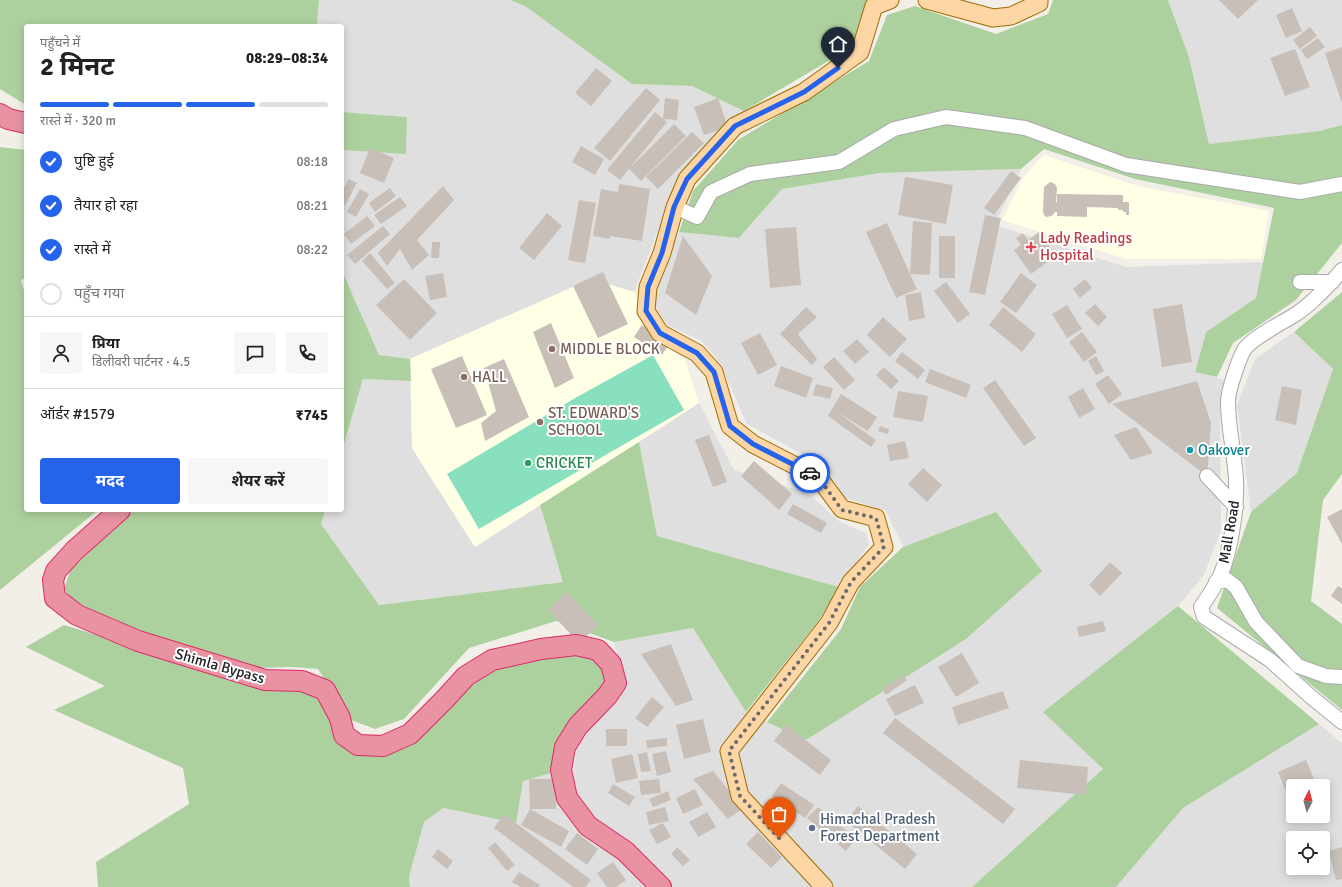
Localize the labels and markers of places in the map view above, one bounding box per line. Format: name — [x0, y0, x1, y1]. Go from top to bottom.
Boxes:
pin — [821, 27, 855, 68]
place label: Lady Readings Hospital — [1040, 229, 1132, 264]
marker: Lady Readings Hospital — [1025, 241, 1037, 253]
place label: MIDDLE BLOCK — [560, 340, 660, 358]
marker: MIDDLE BLOCK — [547, 344, 557, 354]
place label: HALL — [472, 368, 507, 386]
marker: HALL — [459, 372, 469, 382]
place label: ST. EDWARD'S SCHOOL — [548, 404, 639, 439]
marker: ST. EDWARD'S SCHOOL — [535, 417, 545, 427]
place label: Oakover — [1198, 441, 1250, 459]
marker: Oakover — [1185, 445, 1195, 455]
place label: CRICKET — [536, 454, 593, 472]
marker: CRICKET — [523, 458, 533, 468]
pin — [762, 797, 796, 838]
place label: Himachal Pradesh Forest Department — [820, 810, 940, 845]
marker: Himachal Pradesh Forest Department — [807, 823, 817, 833]

